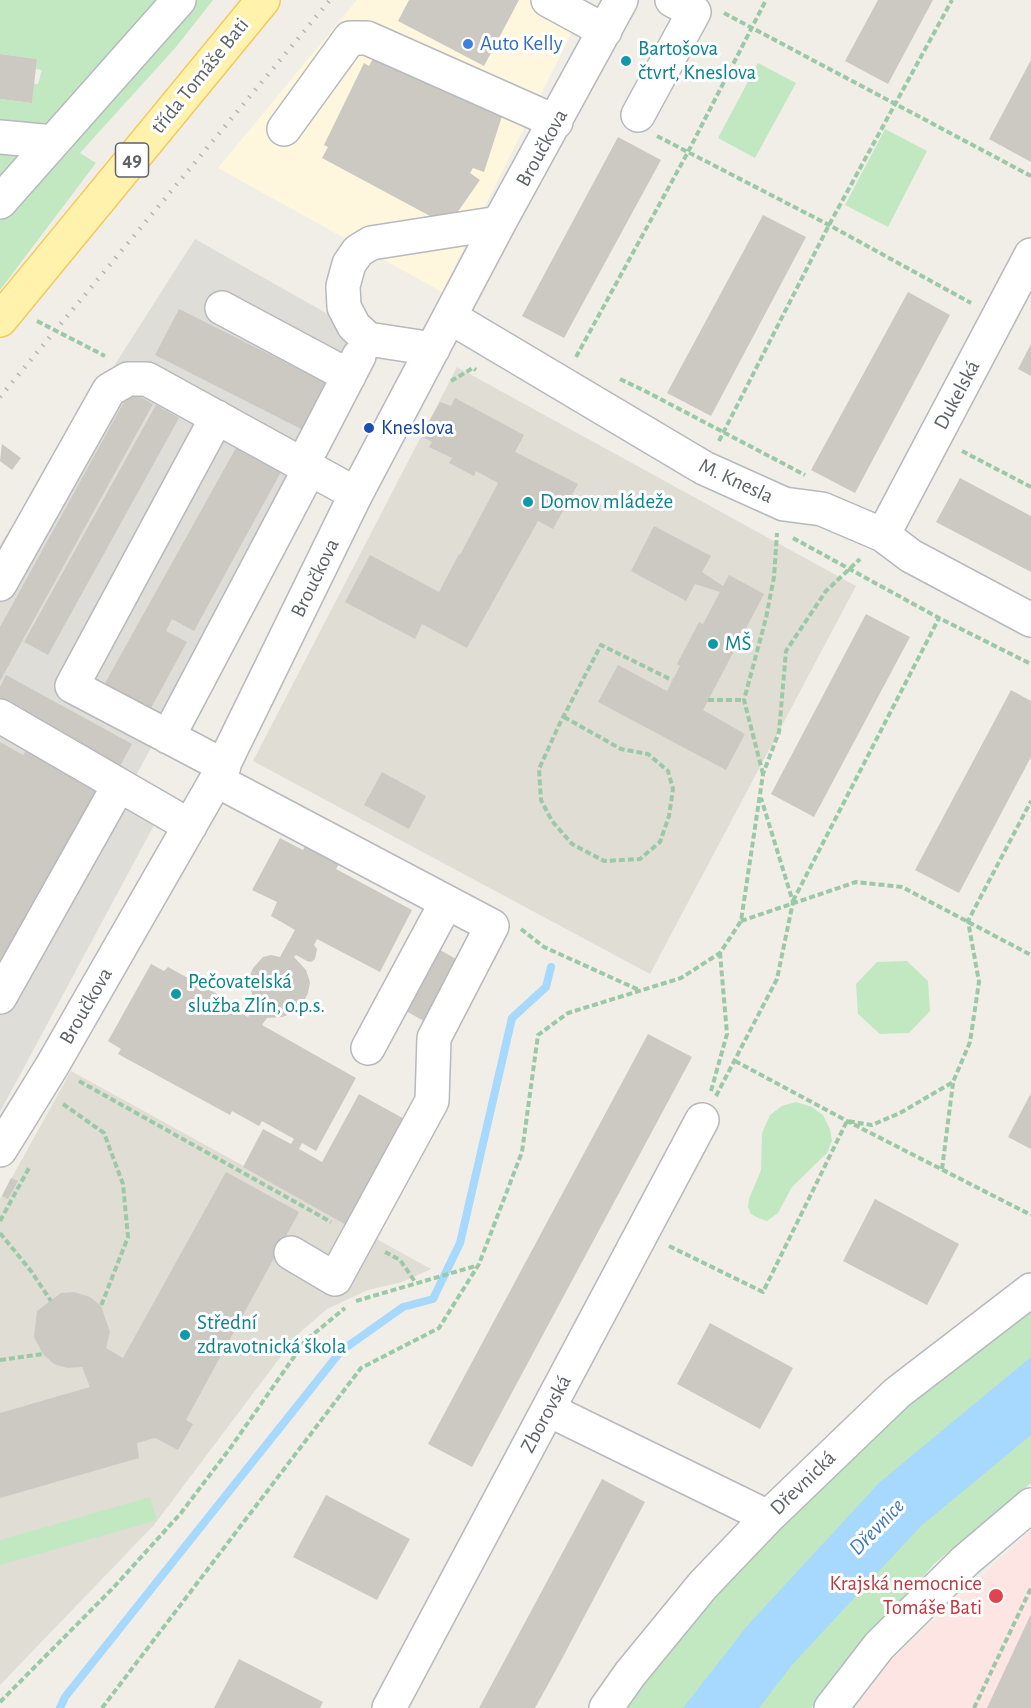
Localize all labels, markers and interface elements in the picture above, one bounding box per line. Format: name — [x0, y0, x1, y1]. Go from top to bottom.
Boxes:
street label: třída Tomáše Bati — [146, 13, 254, 139]
place label: Auto Kelly — [480, 31, 563, 57]
place label: Bartošova čtvrť, Kneslova — [638, 36, 756, 86]
marker: Auto Kelly — [461, 37, 475, 51]
marker: Bartošova čtvrť, Kneslova — [619, 54, 633, 68]
street label: Broučkova — [511, 105, 573, 191]
road number: 49 — [116, 143, 148, 177]
street label: Dukelská — [928, 356, 986, 434]
place label: Kneslova — [381, 415, 454, 441]
marker: Kneslova — [362, 421, 376, 435]
street label: M. Knesla — [695, 453, 777, 509]
place label: Domov mládeže — [540, 489, 673, 515]
marker: Domov mládeže — [521, 495, 535, 509]
street label: Broučkova — [285, 535, 345, 621]
place label: MŠ — [725, 631, 751, 657]
marker: MŠ — [706, 637, 720, 651]
street label: Broučkova — [54, 963, 118, 1049]
place label: Pečovatelská služba Zlín, o.p.s. — [188, 969, 325, 1019]
marker: Pečovatelská služba Zlín, o.p.s. — [169, 987, 183, 1001]
place label: Střední zdravotnická škola — [197, 1310, 346, 1360]
marker: Střední zdravotnická škola — [178, 1328, 192, 1342]
street label: Zborovská — [515, 1371, 577, 1457]
street label: Dřevnická — [765, 1446, 841, 1520]
water label: Dřevnice — [844, 1493, 910, 1561]
place label: Krajská nemocnice Tomáše Bati — [830, 1571, 982, 1621]
marker: Krajská nemocnice Tomáše Bati — [987, 1587, 1005, 1605]

